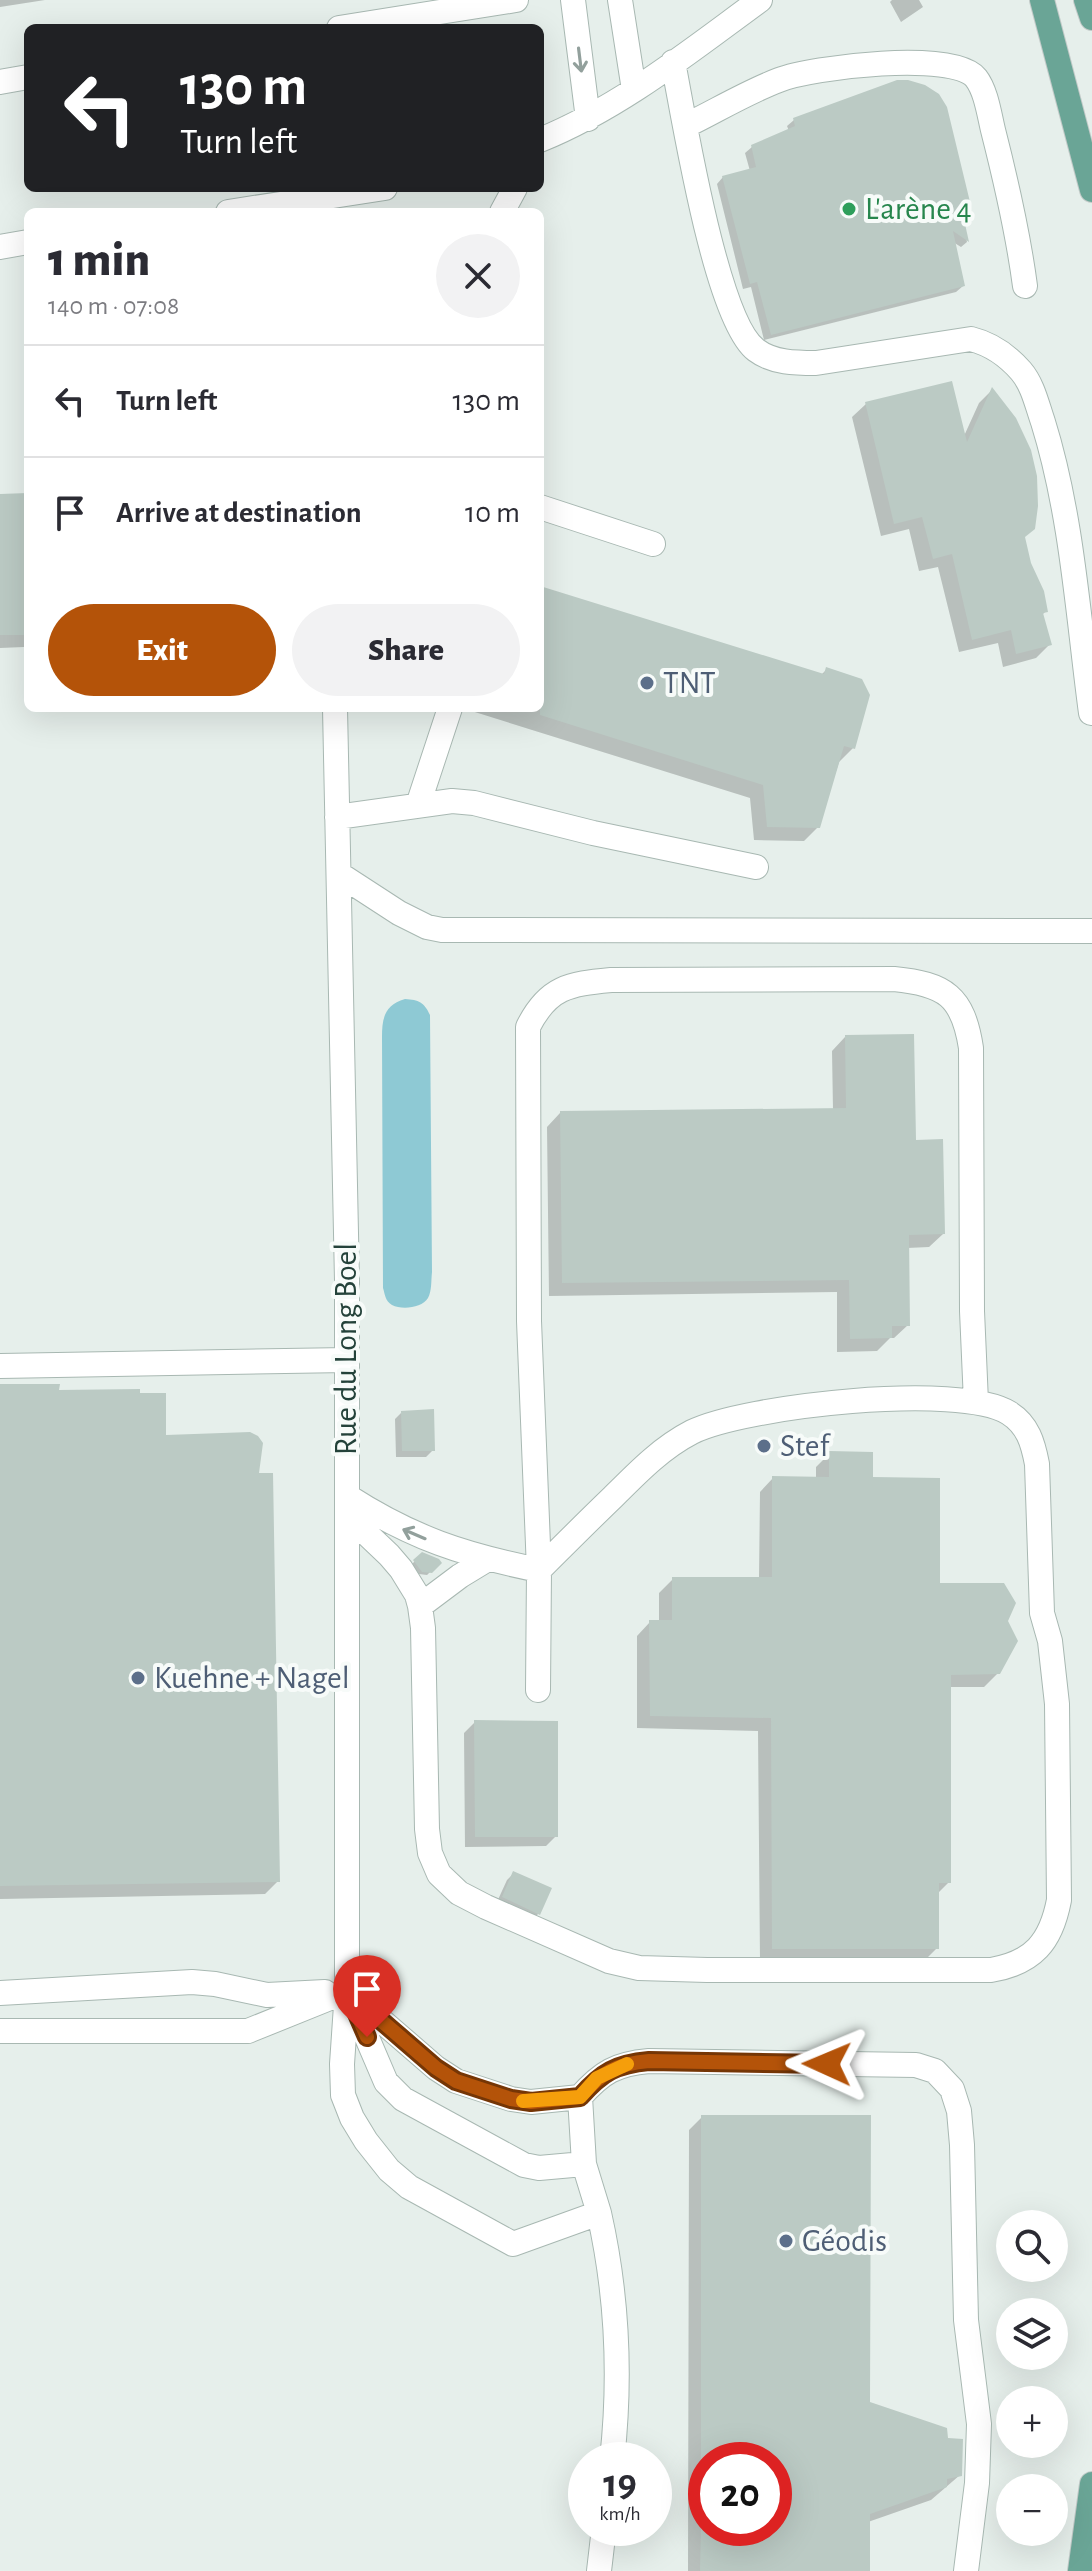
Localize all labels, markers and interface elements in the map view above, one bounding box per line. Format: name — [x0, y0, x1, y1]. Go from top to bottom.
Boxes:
one-way arrow — [573, 46, 588, 73]
icon: left — [48, 56, 152, 160]
text: 130 m — [180, 59, 307, 115]
text: Turn left — [180, 124, 297, 160]
place label: L'arène 4 — [865, 193, 972, 225]
marker: L'arène 4 — [840, 200, 858, 218]
button: close — [436, 234, 520, 318]
text: 1 min — [48, 237, 150, 285]
text: 140 m · 07:08 — [48, 293, 179, 319]
icon: left — [48, 379, 92, 423]
text: Turn left — [116, 386, 217, 416]
text: 130 m — [453, 386, 520, 416]
icon: arrive — [48, 491, 92, 535]
text: Arrive at destination — [116, 498, 362, 528]
text: 10 m — [465, 498, 520, 528]
button: Exit — [48, 604, 276, 696]
button: Share — [292, 604, 520, 696]
place label: TNT — [663, 667, 716, 699]
marker: TNT — [638, 674, 656, 692]
street label: Rue du Long Boel — [330, 1243, 362, 1455]
place label: Stef — [780, 1430, 832, 1462]
marker: Stef — [755, 1437, 773, 1455]
one-way arrow — [403, 1526, 427, 1541]
place label: Kuehne + Nagel — [154, 1662, 350, 1694]
marker: Kuehne + Nagel — [129, 1669, 147, 1687]
pin — [333, 1955, 401, 2037]
icon: arrive — [345, 1967, 389, 2011]
position arrow — [785, 2022, 869, 2106]
map controls — [996, 2210, 1068, 2546]
button: search — [996, 2210, 1068, 2282]
place label: Géodis — [802, 2225, 887, 2257]
marker: Géodis — [777, 2232, 795, 2250]
button: layers — [996, 2298, 1068, 2370]
button: + — [996, 2386, 1068, 2458]
speed limit sign: 20 — [688, 2442, 792, 2546]
text: 19 — [603, 2464, 637, 2504]
button: − — [996, 2474, 1068, 2546]
text: km/h — [599, 2504, 641, 2524]

